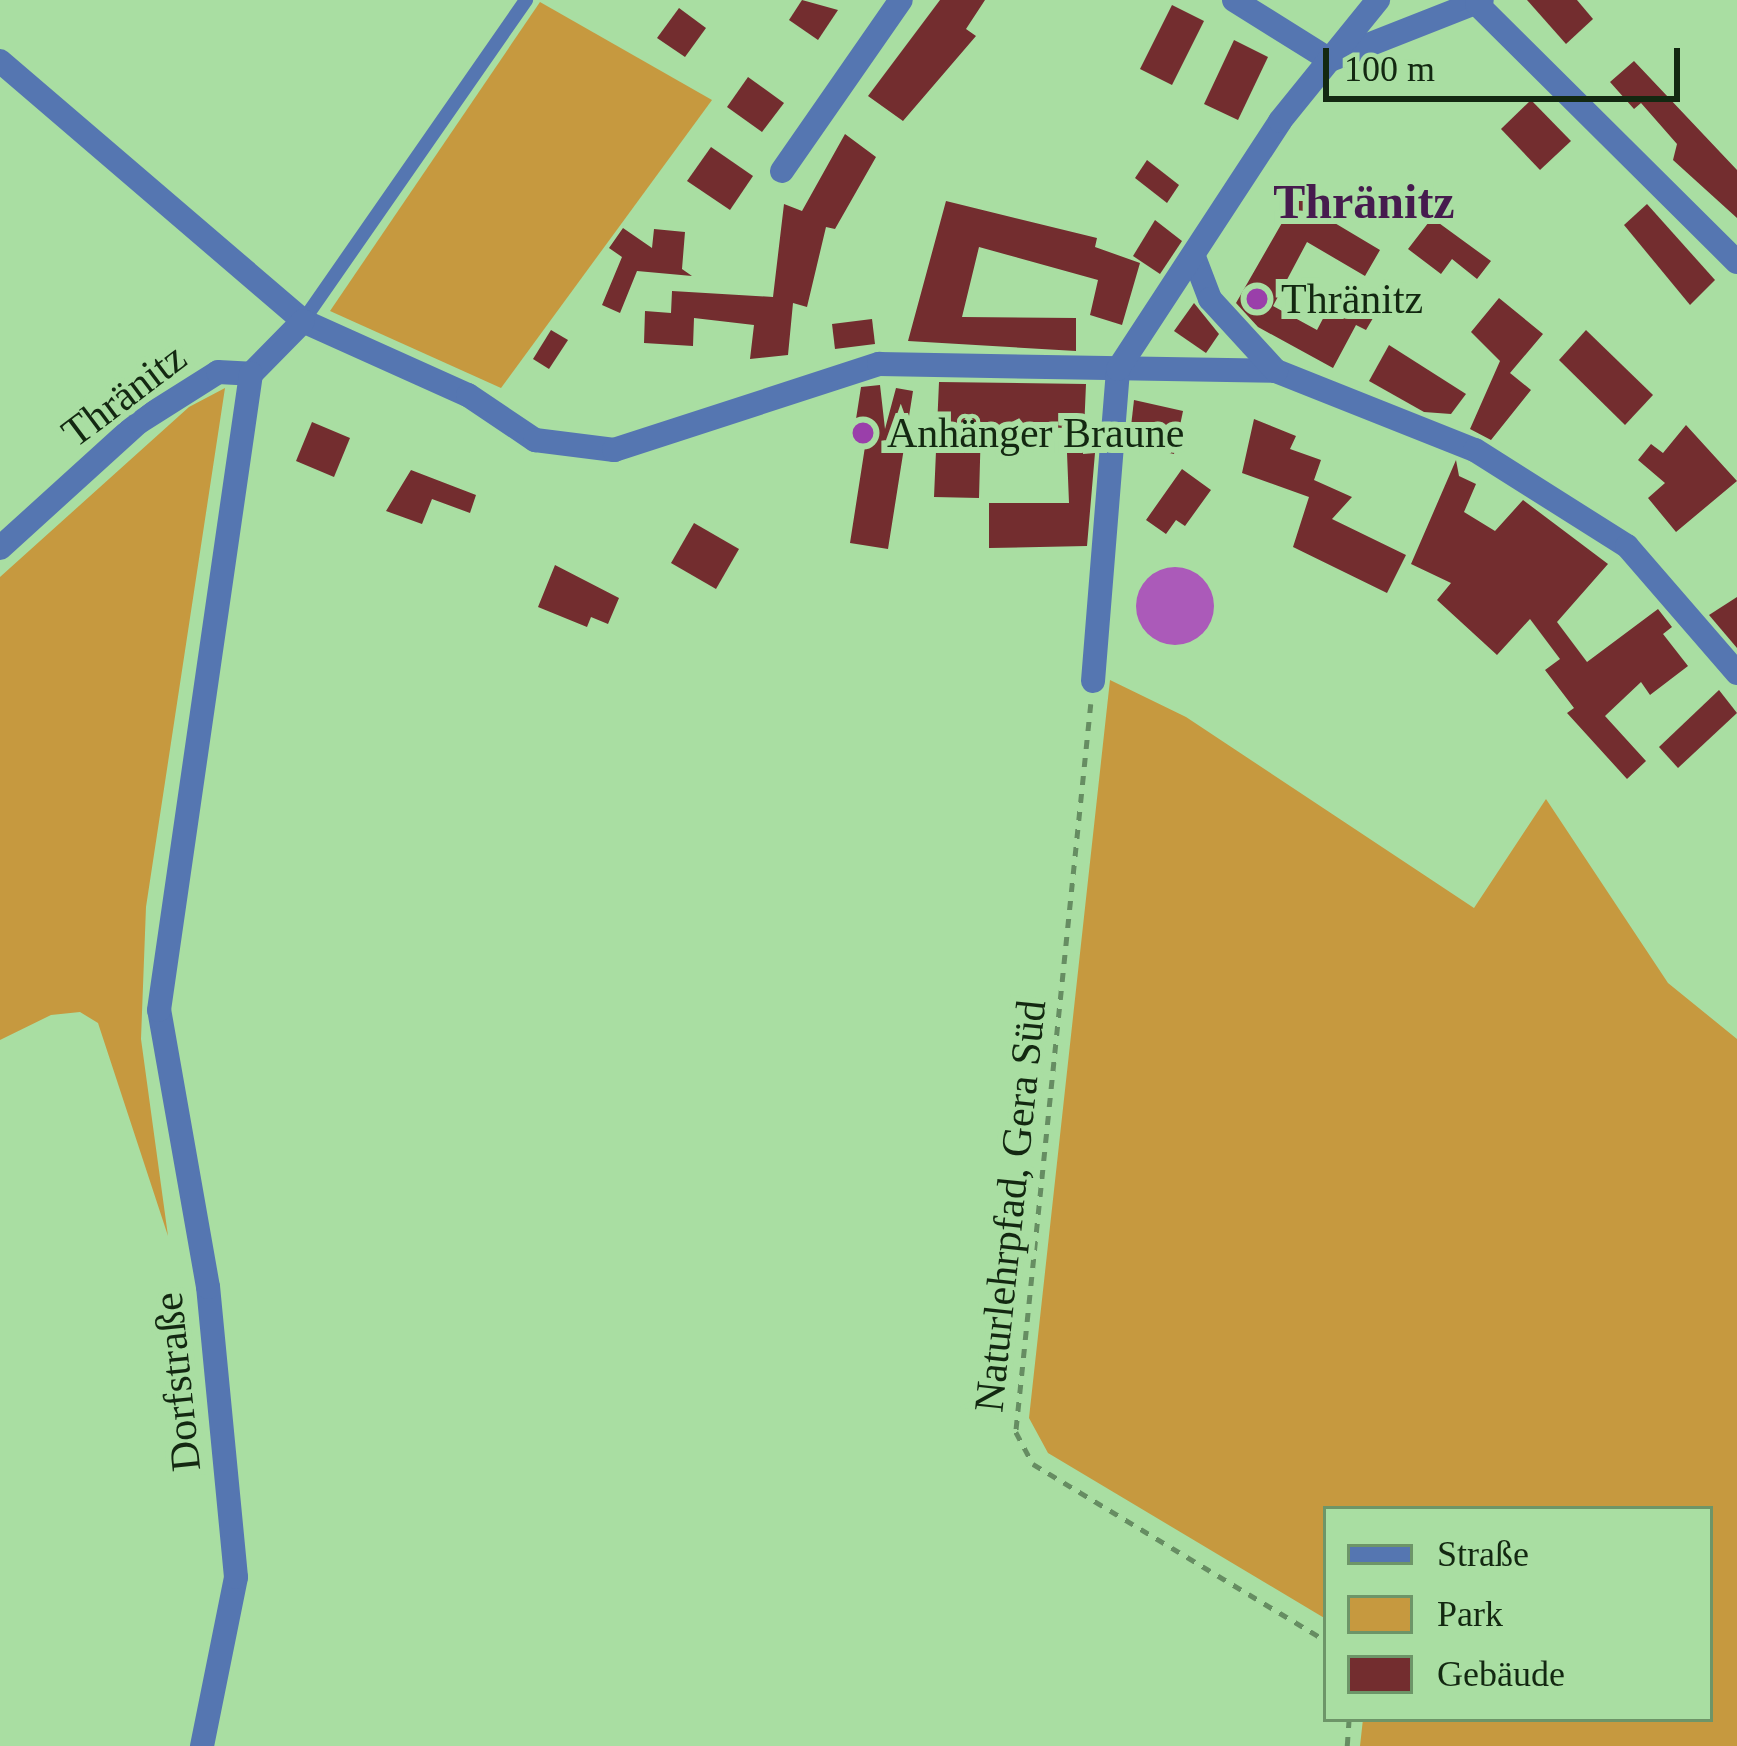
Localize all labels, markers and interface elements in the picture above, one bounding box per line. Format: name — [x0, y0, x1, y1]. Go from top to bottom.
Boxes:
scale bar — [1329, 24, 1686, 98]
text: 100 m — [1344, 49, 1435, 89]
district label: Thränitz — [1273, 173, 1455, 231]
place label: Thränitz — [1281, 274, 1423, 324]
marker: Thränitz — [1244, 286, 1270, 312]
street label: Thränitz — [52, 332, 196, 458]
place label: Anhänger Braune — [887, 408, 1184, 458]
marker: Anhänger Braune — [850, 420, 876, 446]
street label: Naturlehrpfad, Gera Süd — [963, 997, 1057, 1415]
street label: Dorfstraße — [143, 1290, 211, 1474]
legend — [1323, 1506, 1713, 1722]
text: Straße — [1437, 1534, 1529, 1574]
text: Park — [1437, 1594, 1503, 1634]
text: Gebäude — [1437, 1654, 1565, 1694]

